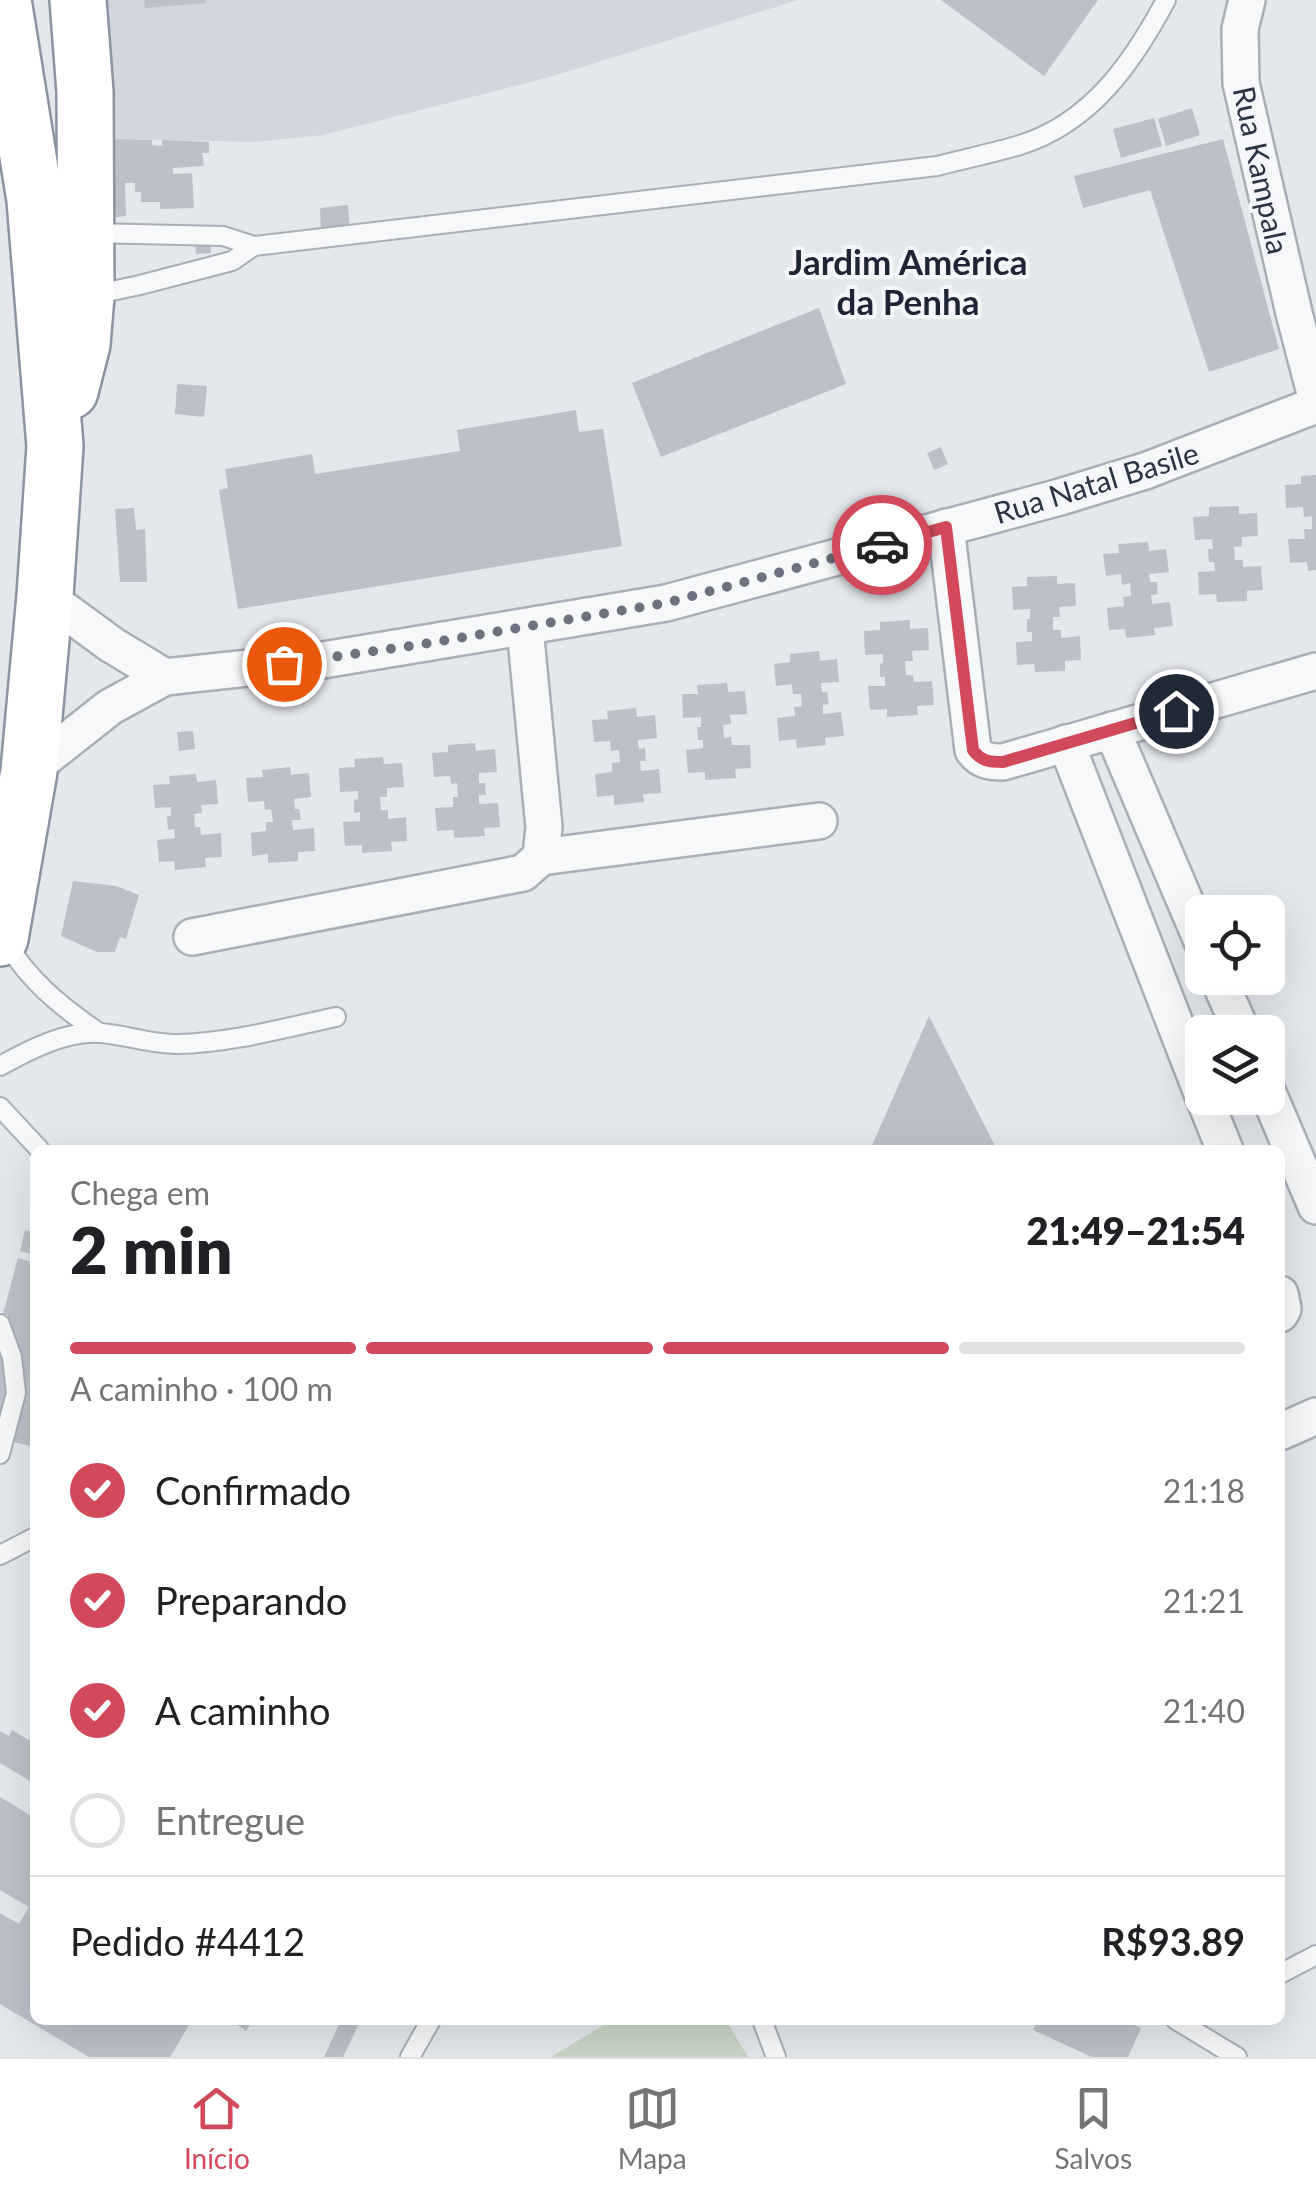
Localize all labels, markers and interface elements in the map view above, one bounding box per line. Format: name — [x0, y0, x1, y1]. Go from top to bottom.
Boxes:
street label: Rua Kampala — [1227, 83, 1297, 257]
district label: Jardim América da Penha — [789, 240, 1028, 322]
street label: Rua Natal Basile — [989, 434, 1203, 530]
courier — [832, 495, 932, 595]
icon: car — [855, 518, 910, 573]
pin — [242, 622, 327, 707]
icon: bag — [257, 637, 312, 692]
pin — [1134, 669, 1219, 754]
icon: home — [1149, 684, 1204, 739]
map controls — [1185, 895, 1285, 1115]
button: locate — [1185, 895, 1285, 995]
button: layers — [1185, 1015, 1285, 1115]
text: Chega em — [70, 1173, 210, 1212]
text: 21:49–21:54 — [1026, 1207, 1245, 1253]
text: 2 min — [70, 1210, 232, 1288]
text: A caminho · 100 m — [70, 1369, 333, 1408]
icon: check — [70, 1463, 125, 1518]
text: Confirmado — [155, 1467, 351, 1513]
text: 21:18 — [1163, 1471, 1245, 1510]
icon: check — [70, 1573, 125, 1628]
text: Preparando — [155, 1577, 347, 1623]
text: 21:21 — [1163, 1581, 1245, 1620]
icon: check — [70, 1683, 125, 1738]
text: A caminho — [155, 1687, 331, 1733]
text: 21:40 — [1163, 1691, 1245, 1730]
text: Entregue — [155, 1797, 305, 1843]
text: Pedido #4412 — [70, 1918, 305, 1964]
text: R$93.89 — [1101, 1918, 1245, 1964]
tab: Início — [184, 2081, 250, 2175]
tab: Mapa — [618, 2081, 687, 2175]
tab: Salvos — [1055, 2081, 1132, 2175]

